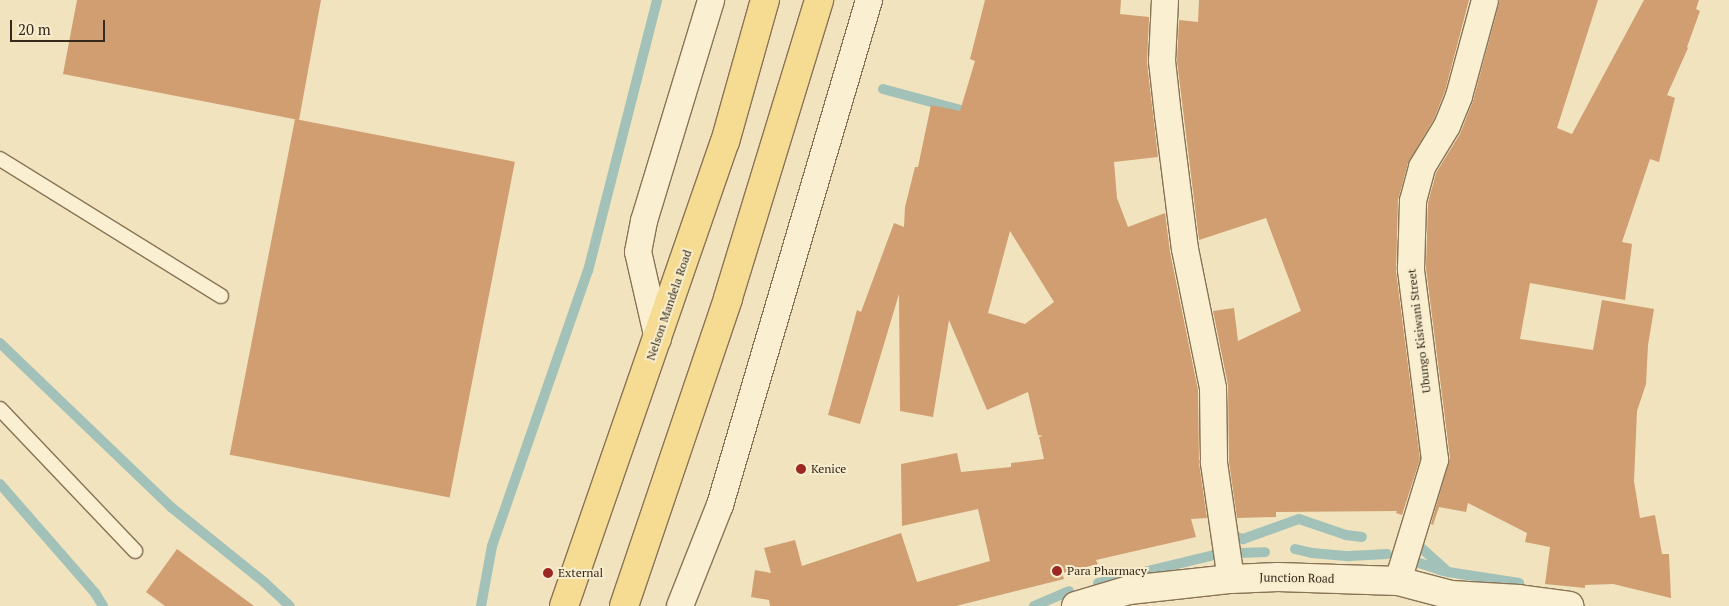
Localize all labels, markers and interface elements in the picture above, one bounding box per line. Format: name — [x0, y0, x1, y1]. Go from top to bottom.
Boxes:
scale bar — [12, 10, 108, 42]
text: 20 m — [18, 19, 51, 39]
street label: Nelson Mandela Road — [643, 248, 695, 362]
street label: Ubungo Kisiwani Street — [1404, 268, 1434, 394]
place label: Kenice — [811, 462, 846, 476]
marker: Kenice — [795, 463, 807, 475]
place label: Para Pharmacy — [1067, 564, 1147, 578]
marker: Para Pharmacy — [1051, 565, 1063, 577]
place label: External — [558, 566, 603, 580]
marker: External — [542, 567, 554, 579]
street label: Junction Road — [1259, 570, 1335, 586]

